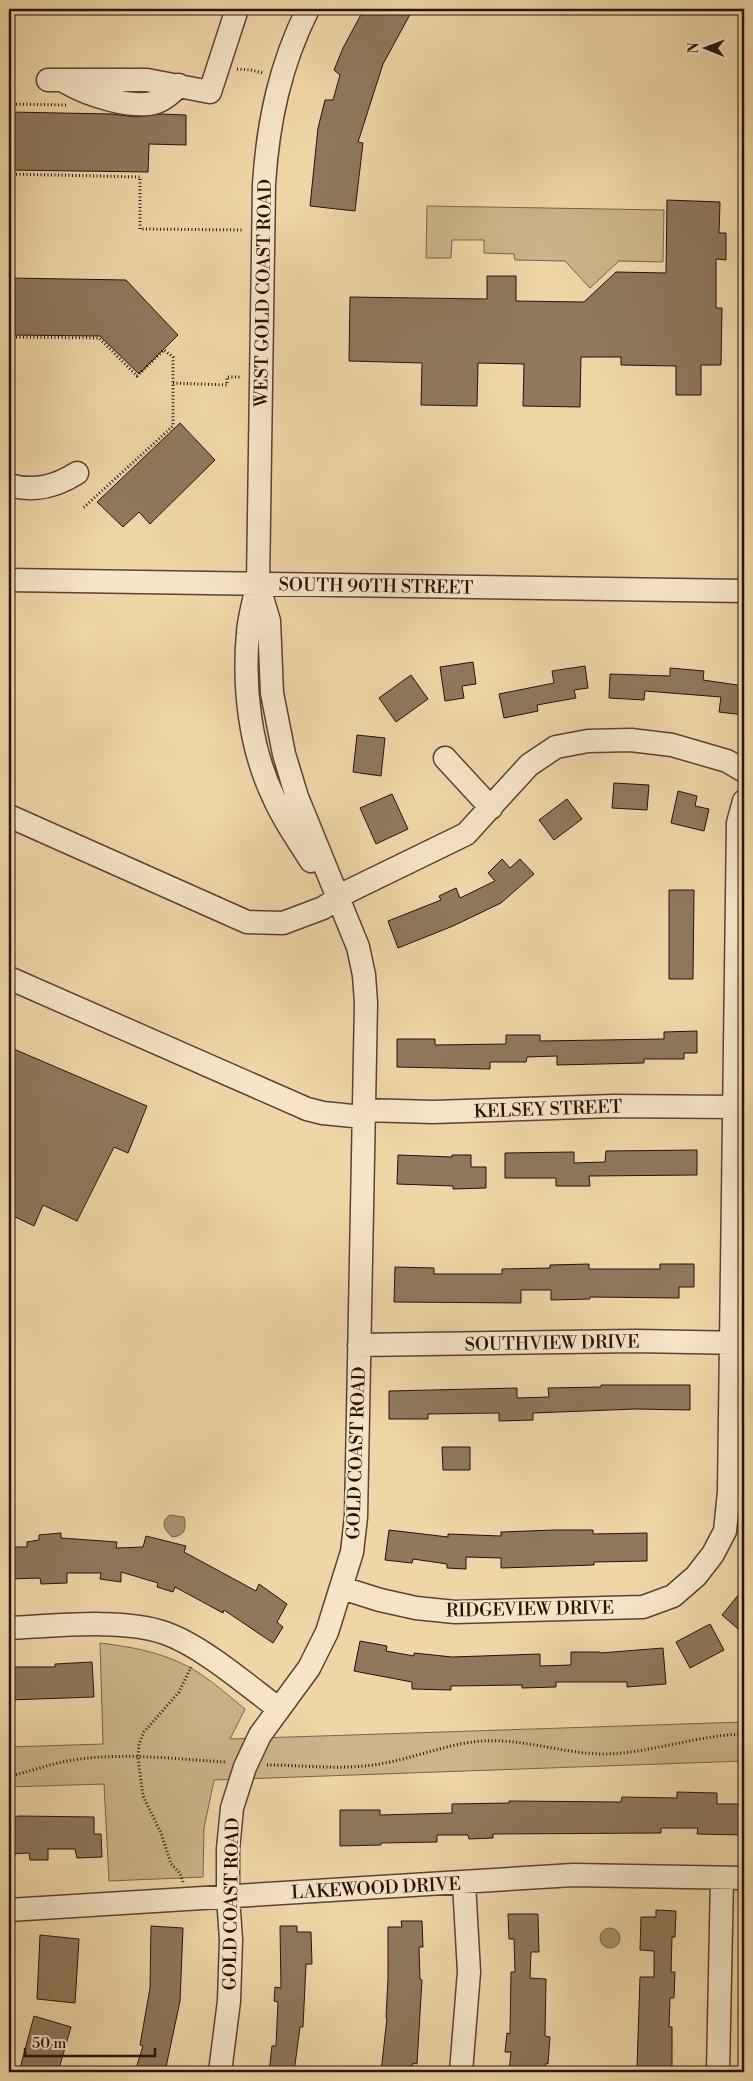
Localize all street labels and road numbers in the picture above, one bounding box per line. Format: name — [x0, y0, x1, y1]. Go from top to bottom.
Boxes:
street label: WEST GOLD COAST ROAD — [250, 179, 277, 408]
street label: SOUTH 90TH STREET — [278, 573, 474, 600]
street label: KELSEY STREET — [473, 1095, 623, 1124]
street label: SOUTHVIEW DRIVE — [464, 1330, 640, 1357]
street label: GOLD COAST ROAD — [342, 1366, 371, 1540]
street label: RIDGEVIEW DRIVE — [446, 1597, 614, 1622]
street label: GOLD COAST ROAD — [218, 1817, 245, 1991]
street label: LAKEWOOD DRIVE — [291, 1873, 461, 1904]

